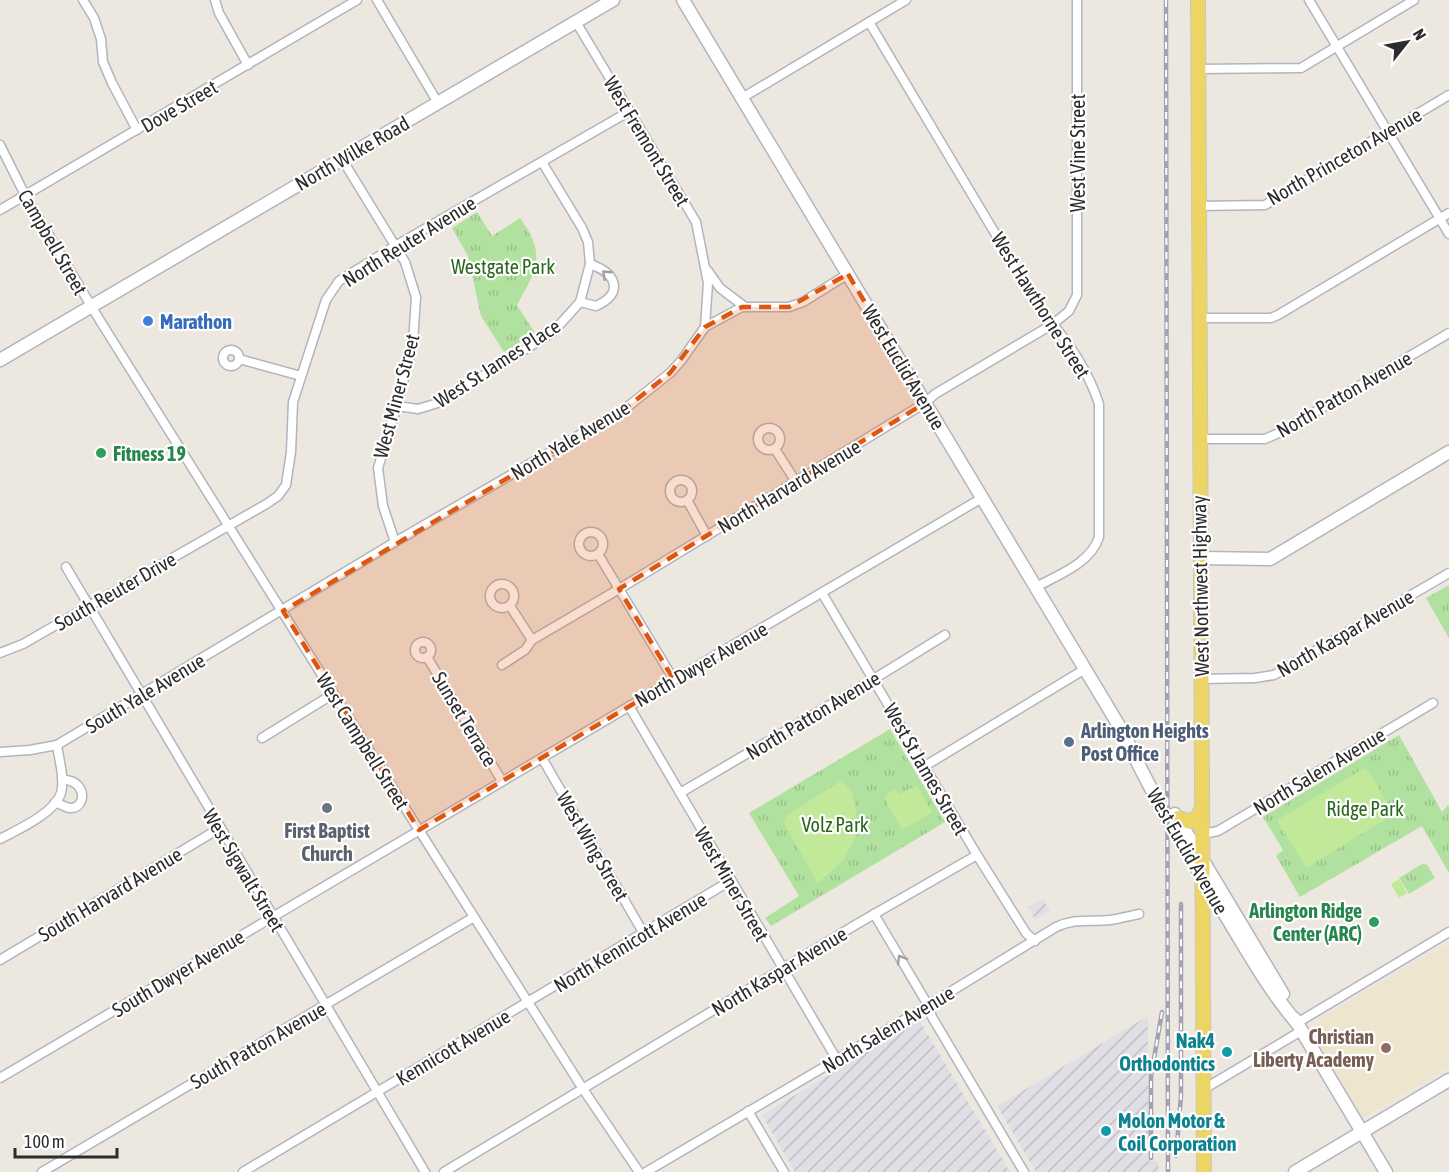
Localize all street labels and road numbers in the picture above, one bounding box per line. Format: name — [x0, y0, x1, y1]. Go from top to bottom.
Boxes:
street label: West Fremont Street — [599, 72, 695, 210]
street label: Dove Street — [137, 75, 221, 137]
street label: West Vine Street — [1066, 94, 1089, 212]
street label: North Princeton Avenue — [1263, 102, 1425, 210]
street label: North Wilke Road — [291, 111, 413, 195]
street label: Campbell Street — [14, 185, 93, 299]
street label: North Reuter Avenue — [338, 191, 480, 291]
street label: West Hawthorne Street — [987, 228, 1095, 382]
street label: West Euclid Avenue — [858, 300, 950, 434]
street label: West St James Place — [430, 314, 564, 412]
street label: West Miner Street — [368, 331, 424, 461]
street label: North Patton Avenue — [1272, 346, 1416, 442]
street label: North Yale Avenue — [506, 396, 634, 484]
street label: North Harvard Avenue — [713, 434, 865, 538]
street label: West Northwest Highway — [1187, 495, 1213, 677]
street label: South Reuter Drive — [50, 547, 180, 635]
street label: North Kaspar Avenue — [1273, 585, 1417, 681]
street label: North Dwyer Avenue — [631, 617, 771, 711]
street label: South Yale Avenue — [81, 648, 209, 738]
street label: North Patton Avenue — [742, 666, 884, 764]
street label: Sunset Terrace — [428, 668, 502, 770]
street label: West Campbell Street — [312, 669, 414, 814]
street label: West St James Street — [879, 699, 973, 839]
street label: North Salem Avenue — [1249, 723, 1389, 819]
street label: West Euclid Avenue — [1143, 784, 1233, 918]
street label: West Wing Street — [552, 787, 634, 905]
street label: West Sigwalt Street — [198, 805, 290, 936]
street label: West Miner Street — [690, 823, 774, 945]
street label: South Harvard Avenue — [34, 842, 186, 946]
street label: North Kennicott Avenue — [550, 887, 710, 997]
street label: North Kaspar Avenue — [707, 922, 851, 1020]
street label: South Dwyer Avenue — [108, 925, 248, 1021]
street label: North Salem Avenue — [818, 981, 958, 1077]
street label: South Patton Avenue — [186, 997, 330, 1093]
street label: Kennicott Avenue — [392, 1004, 514, 1090]

